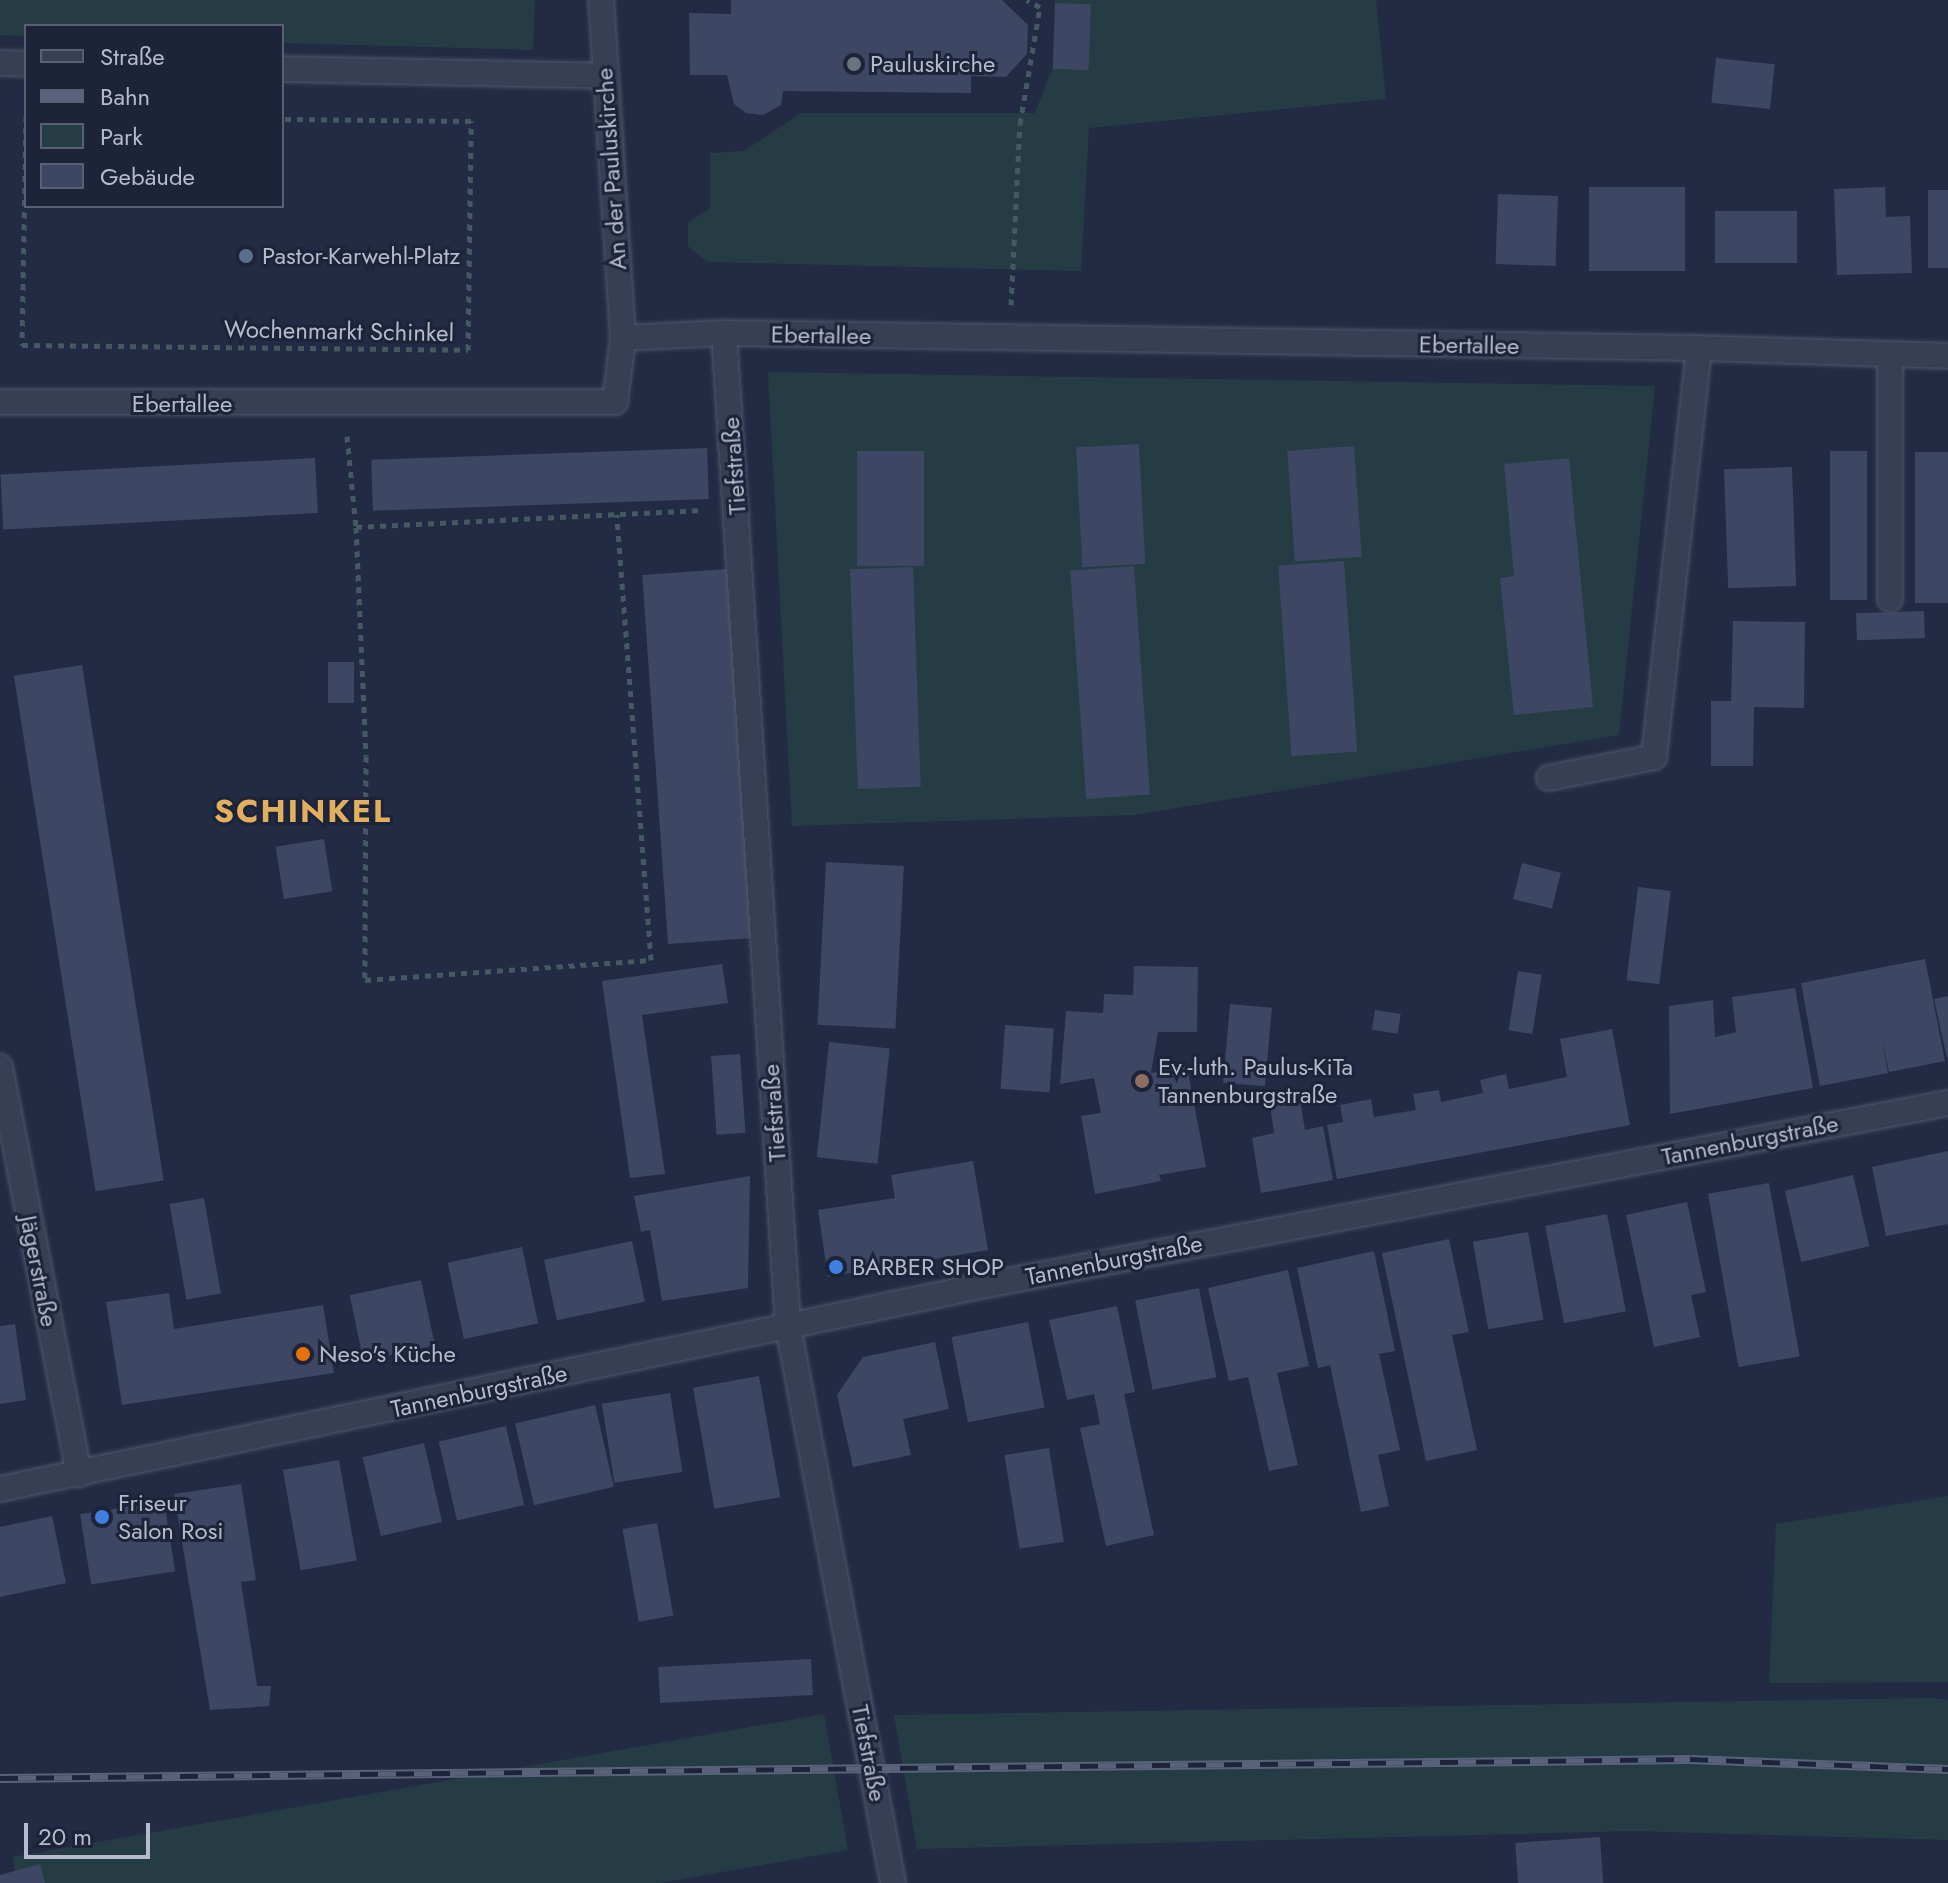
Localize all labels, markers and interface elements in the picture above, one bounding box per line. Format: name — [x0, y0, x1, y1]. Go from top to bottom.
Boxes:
legend — [24, 24, 284, 208]
text: Straße — [100, 39, 165, 74]
place label: Pauluskirche — [870, 50, 995, 78]
marker: Pauluskirche — [845, 55, 863, 73]
street label: An der Pauluskirche — [590, 67, 632, 271]
text: Bahn — [100, 79, 150, 114]
text: Park — [100, 119, 143, 154]
text: Gebäude — [100, 159, 195, 194]
place label: Pastor-Karwehl-Platz — [262, 242, 460, 270]
marker: Pastor-Karwehl-Platz — [237, 247, 255, 265]
street label: Wochenmarkt Schinkel — [224, 315, 454, 347]
street label: Ebertallee — [770, 320, 872, 350]
street label: Ebertallee — [1418, 330, 1520, 360]
street label: Ebertallee — [132, 390, 232, 418]
street label: Tiefstraße — [716, 416, 752, 516]
district label: SCHINKEL — [214, 792, 392, 830]
place label: Ev.-luth. Paulus-KiTa Tannenburgstraße — [1158, 1053, 1353, 1109]
street label: Tiefstraße — [756, 1063, 792, 1163]
marker: Ev.-luth. Paulus-KiTa Tannenburgstraße — [1133, 1072, 1151, 1090]
street label: Tannenburgstraße — [1659, 1109, 1841, 1171]
street label: Jägerstraße — [14, 1213, 64, 1329]
street label: Tannenburgstraße — [1023, 1229, 1205, 1291]
place label: BARBER SHOP — [852, 1253, 1004, 1281]
marker: BARBER SHOP — [827, 1258, 845, 1276]
place label: Neso's Küche — [319, 1340, 456, 1368]
marker: Neso's Küche — [294, 1345, 312, 1363]
street label: Tannenburgstraße — [388, 1358, 570, 1424]
place label: Friseur Salon Rosi — [118, 1489, 224, 1545]
marker: Friseur Salon Rosi — [93, 1508, 111, 1526]
street label: Tiefstraße — [846, 1702, 892, 1804]
scale bar — [28, 1807, 154, 1857]
text: 20 m — [38, 1819, 92, 1854]

